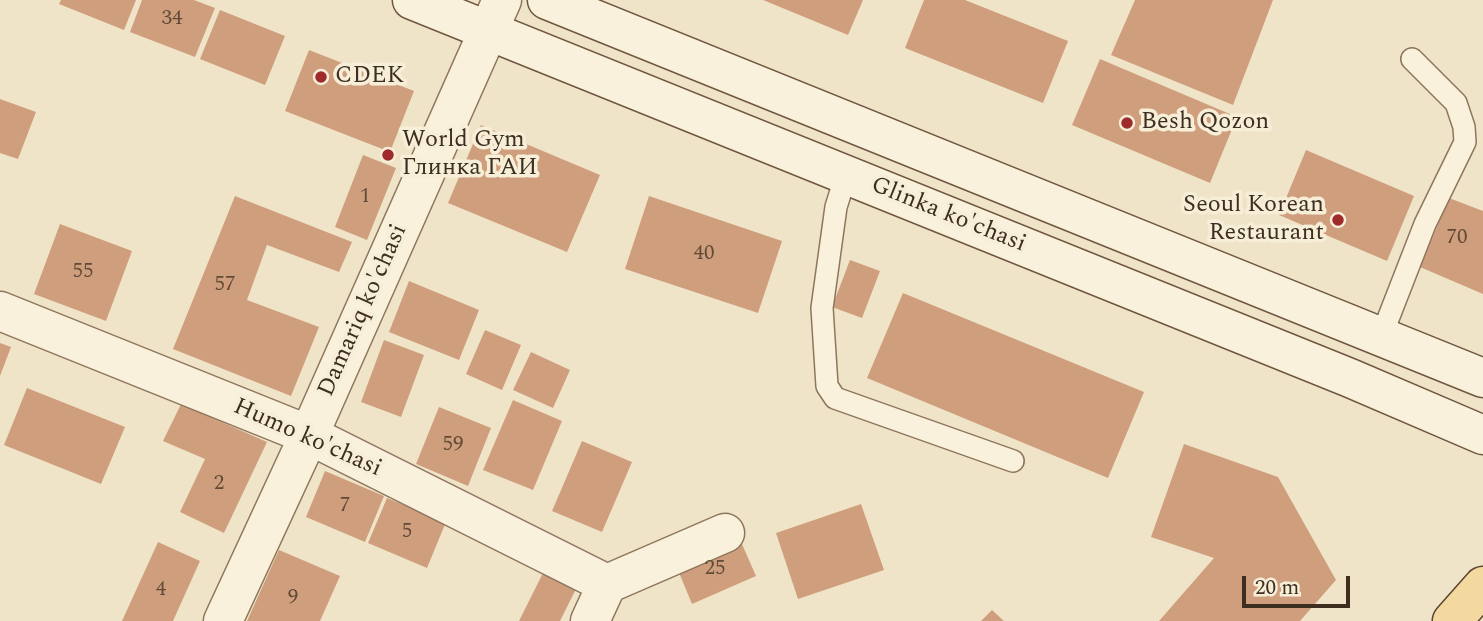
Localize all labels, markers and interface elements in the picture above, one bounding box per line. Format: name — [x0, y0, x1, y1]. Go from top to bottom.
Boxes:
house number: 34 — [162, 7, 182, 33]
place label: CDEK — [335, 63, 404, 91]
marker: CDEK — [313, 69, 329, 85]
place label: Besh Qozon — [1141, 109, 1269, 137]
marker: Besh Qozon — [1119, 115, 1135, 131]
place label: World Gym Глинка ГАИ — [402, 127, 538, 183]
marker: World Gym Глинка ГАИ — [380, 147, 396, 163]
street label: Glinka ko'chasi — [866, 172, 1030, 260]
house number: 1 — [360, 185, 370, 211]
place label: Seoul Korean Restaurant — [1183, 192, 1324, 248]
marker: Seoul Korean Restaurant — [1330, 212, 1346, 228]
street label: Damariq ko'chasi — [313, 220, 415, 402]
house number: 70 — [1447, 226, 1467, 252]
house number: 40 — [694, 242, 714, 268]
house number: 55 — [73, 260, 93, 286]
house number: 57 — [215, 273, 235, 299]
street label: Humo ko'chasi — [228, 393, 386, 485]
house number: 59 — [443, 433, 463, 459]
house number: 2 — [214, 472, 224, 498]
house number: 7 — [340, 494, 350, 520]
house number: 5 — [402, 520, 412, 546]
house number: 25 — [705, 557, 725, 583]
scale bar — [1245, 562, 1354, 606]
text: 20 m — [1255, 572, 1299, 604]
house number: 4 — [156, 578, 166, 604]
house number: 9 — [288, 586, 298, 612]

